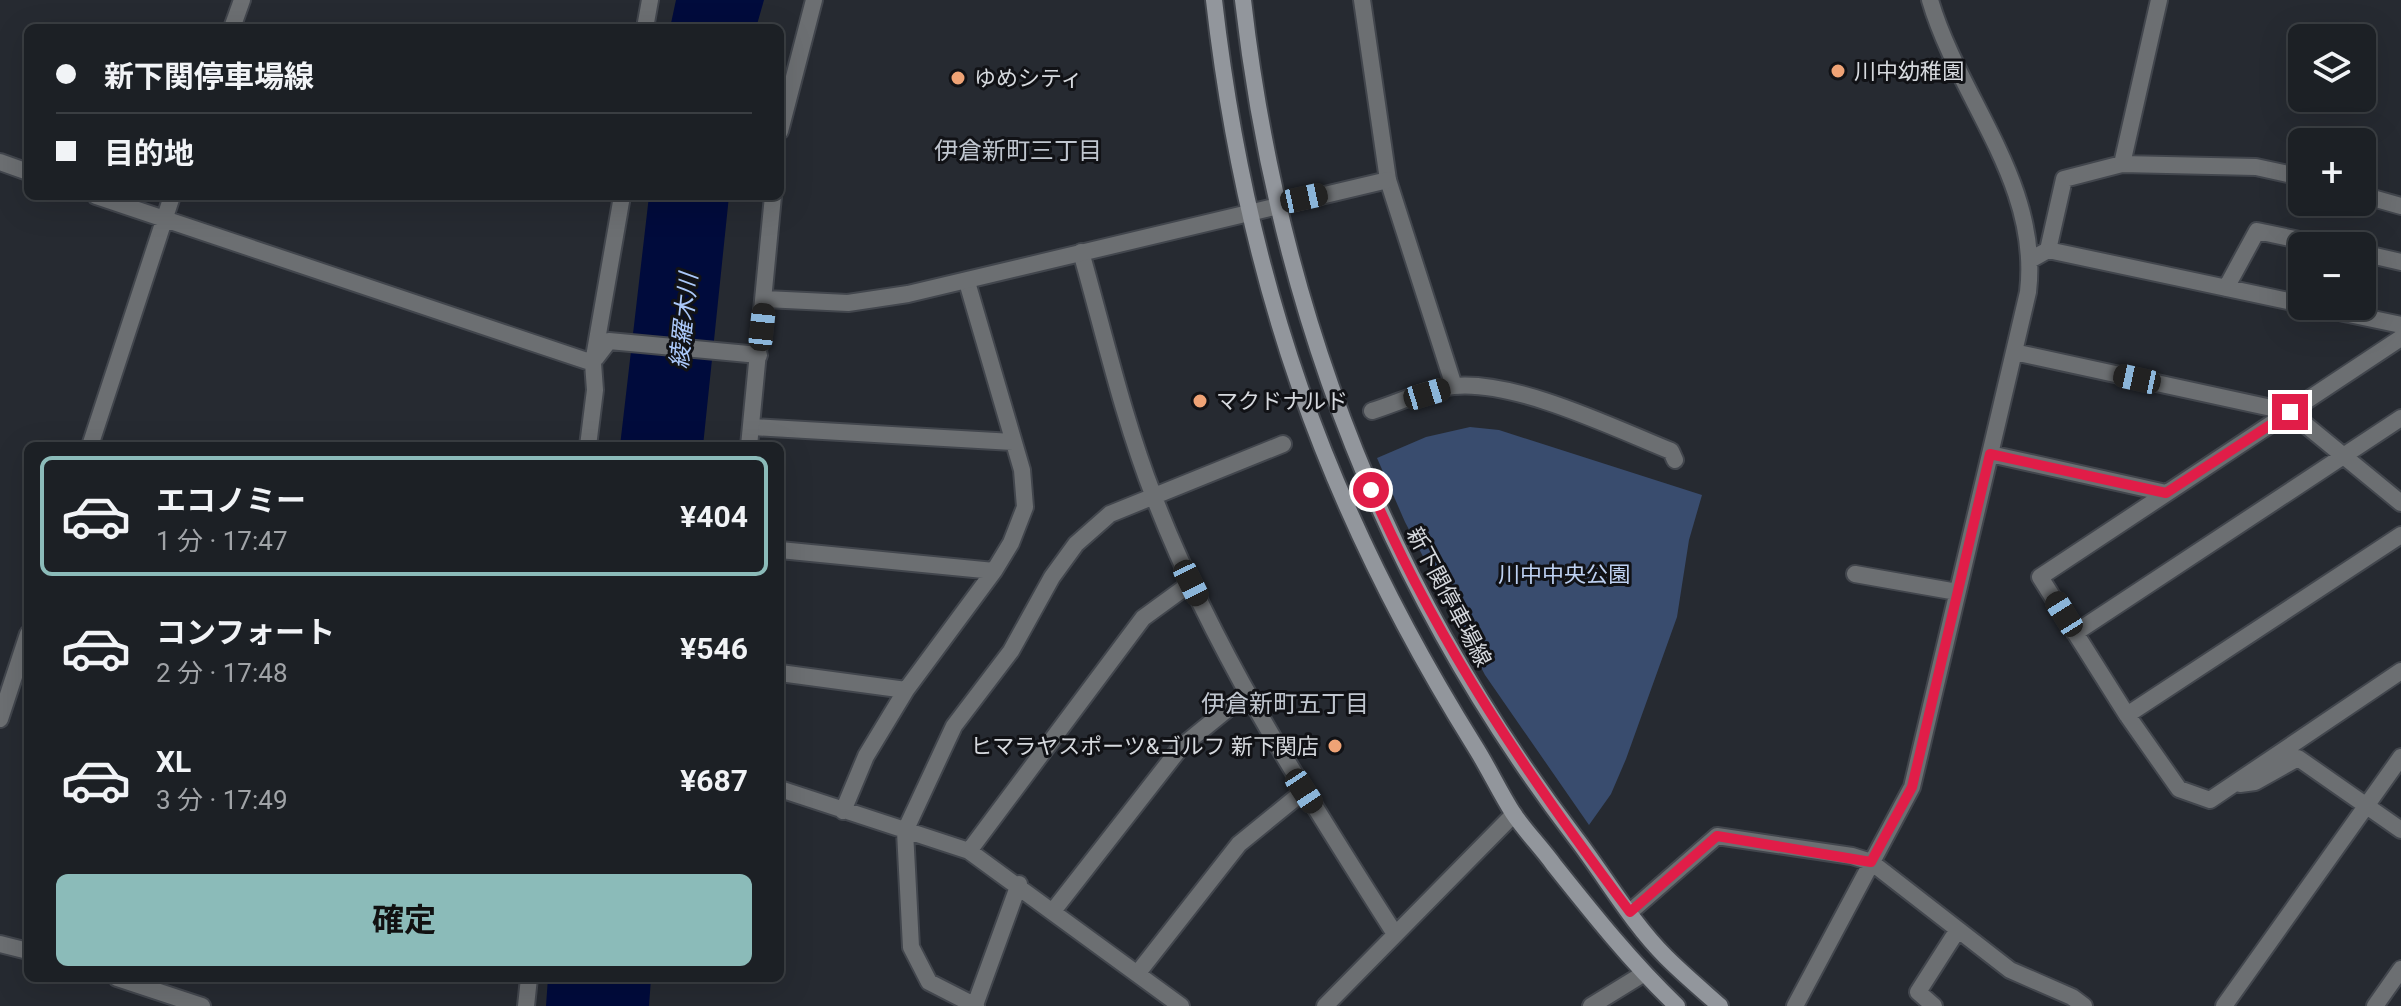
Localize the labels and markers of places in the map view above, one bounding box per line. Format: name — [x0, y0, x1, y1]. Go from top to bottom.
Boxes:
place label: 川中幼稚園 — [1854, 59, 1964, 84]
marker: 川中幼稚園 — [1829, 62, 1847, 80]
place label: ゆめシティ — [974, 66, 1083, 91]
marker: ゆめシティ — [949, 69, 967, 87]
place label: マクドナルド — [1216, 389, 1348, 414]
marker: マクドナルド — [1191, 392, 1209, 410]
place label: ヒマラヤスポーツ&ゴルフ 新下関店 — [970, 734, 1319, 759]
marker: ヒマラヤスポーツ&ゴルフ 新下関店 — [1326, 737, 1344, 755]

